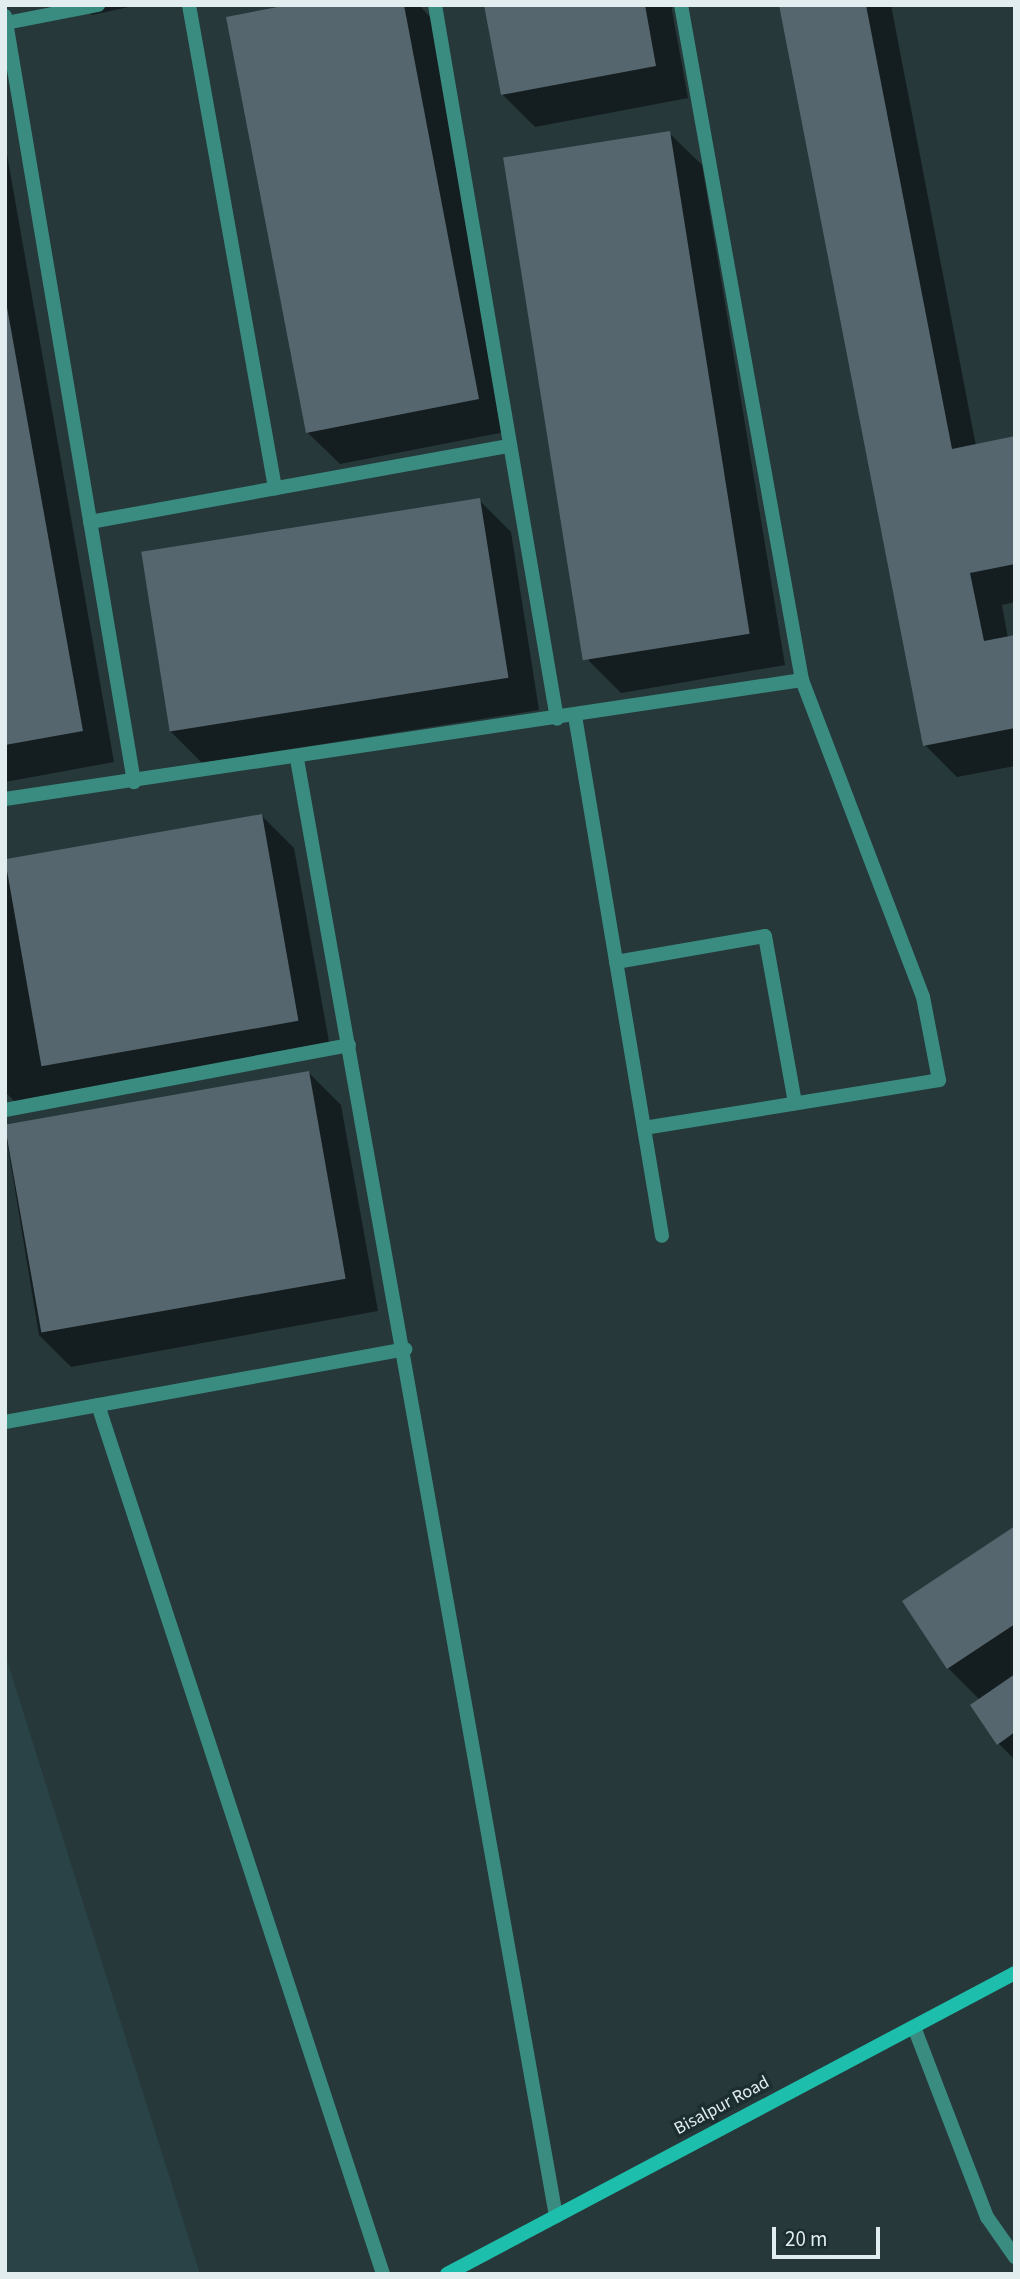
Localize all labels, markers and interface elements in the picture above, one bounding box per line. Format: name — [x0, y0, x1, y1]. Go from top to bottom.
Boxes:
street label: Bisalpur Road — [671, 2072, 773, 2140]
scale bar — [775, 2212, 884, 2256]
text: 20 m — [785, 2224, 827, 2254]

